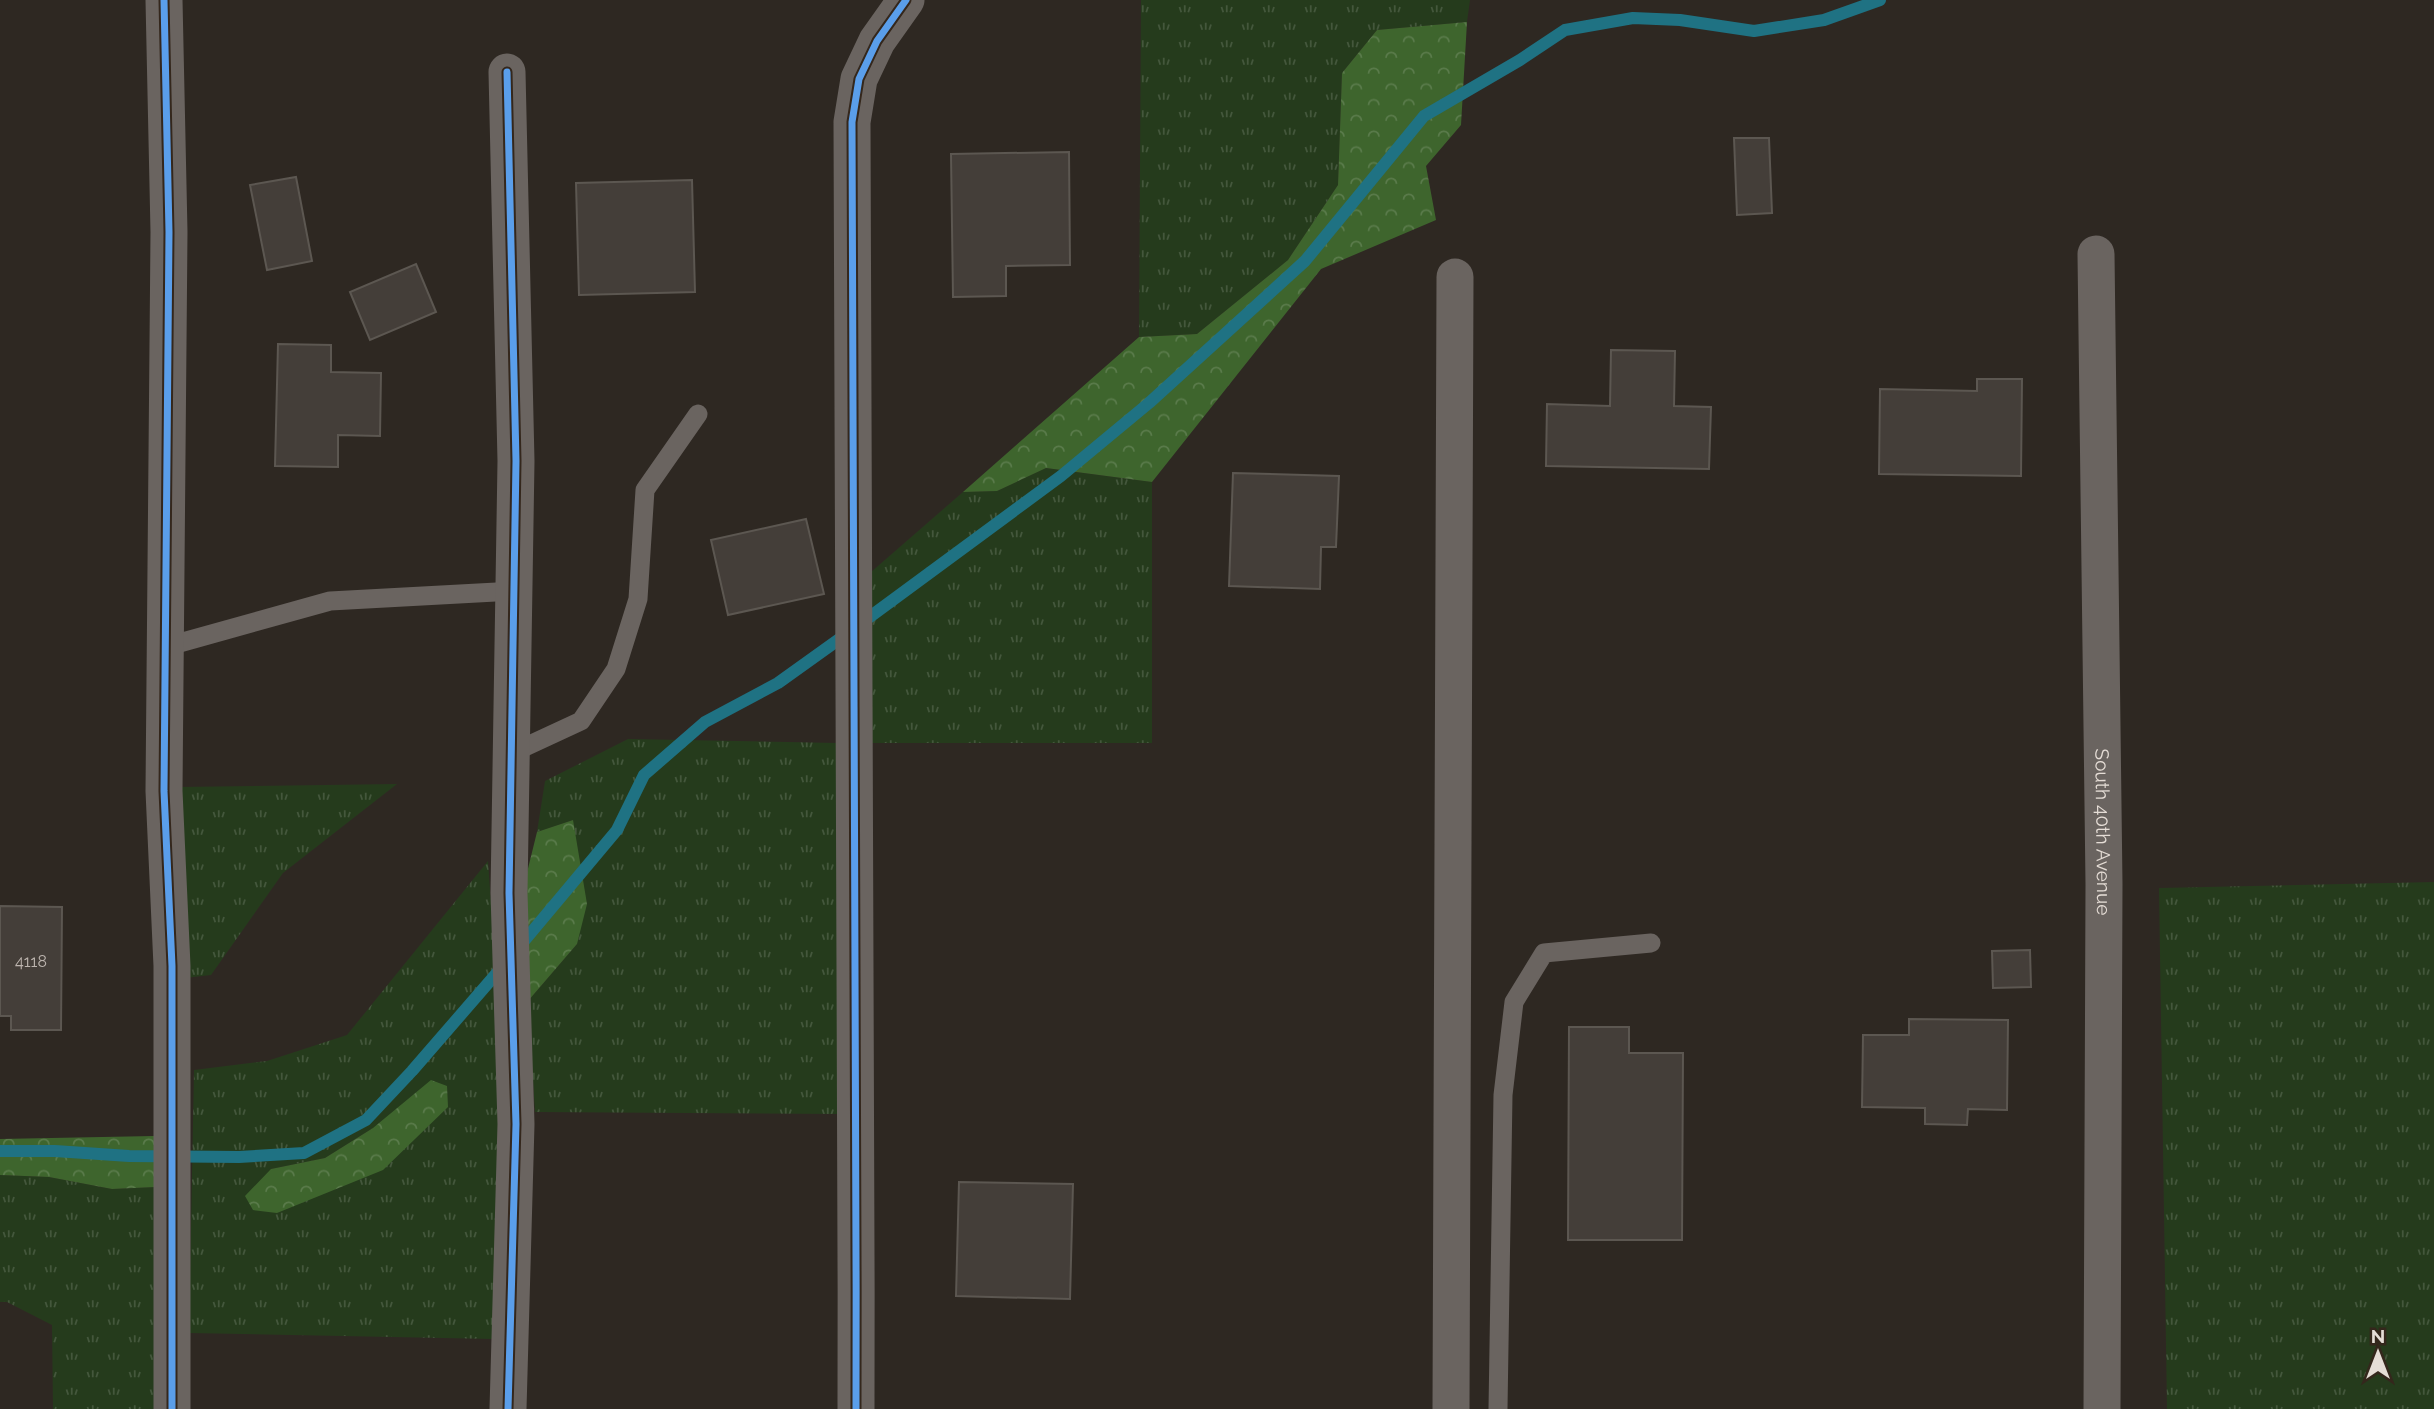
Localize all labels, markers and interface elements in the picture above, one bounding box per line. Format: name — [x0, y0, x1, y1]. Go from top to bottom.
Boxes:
street label: South 40th Avenue — [2091, 748, 2115, 915]
house number: 4118 — [15, 952, 47, 971]
north arrow — [2343, 1318, 2413, 1388]
text: N — [2371, 1325, 2385, 1347]

